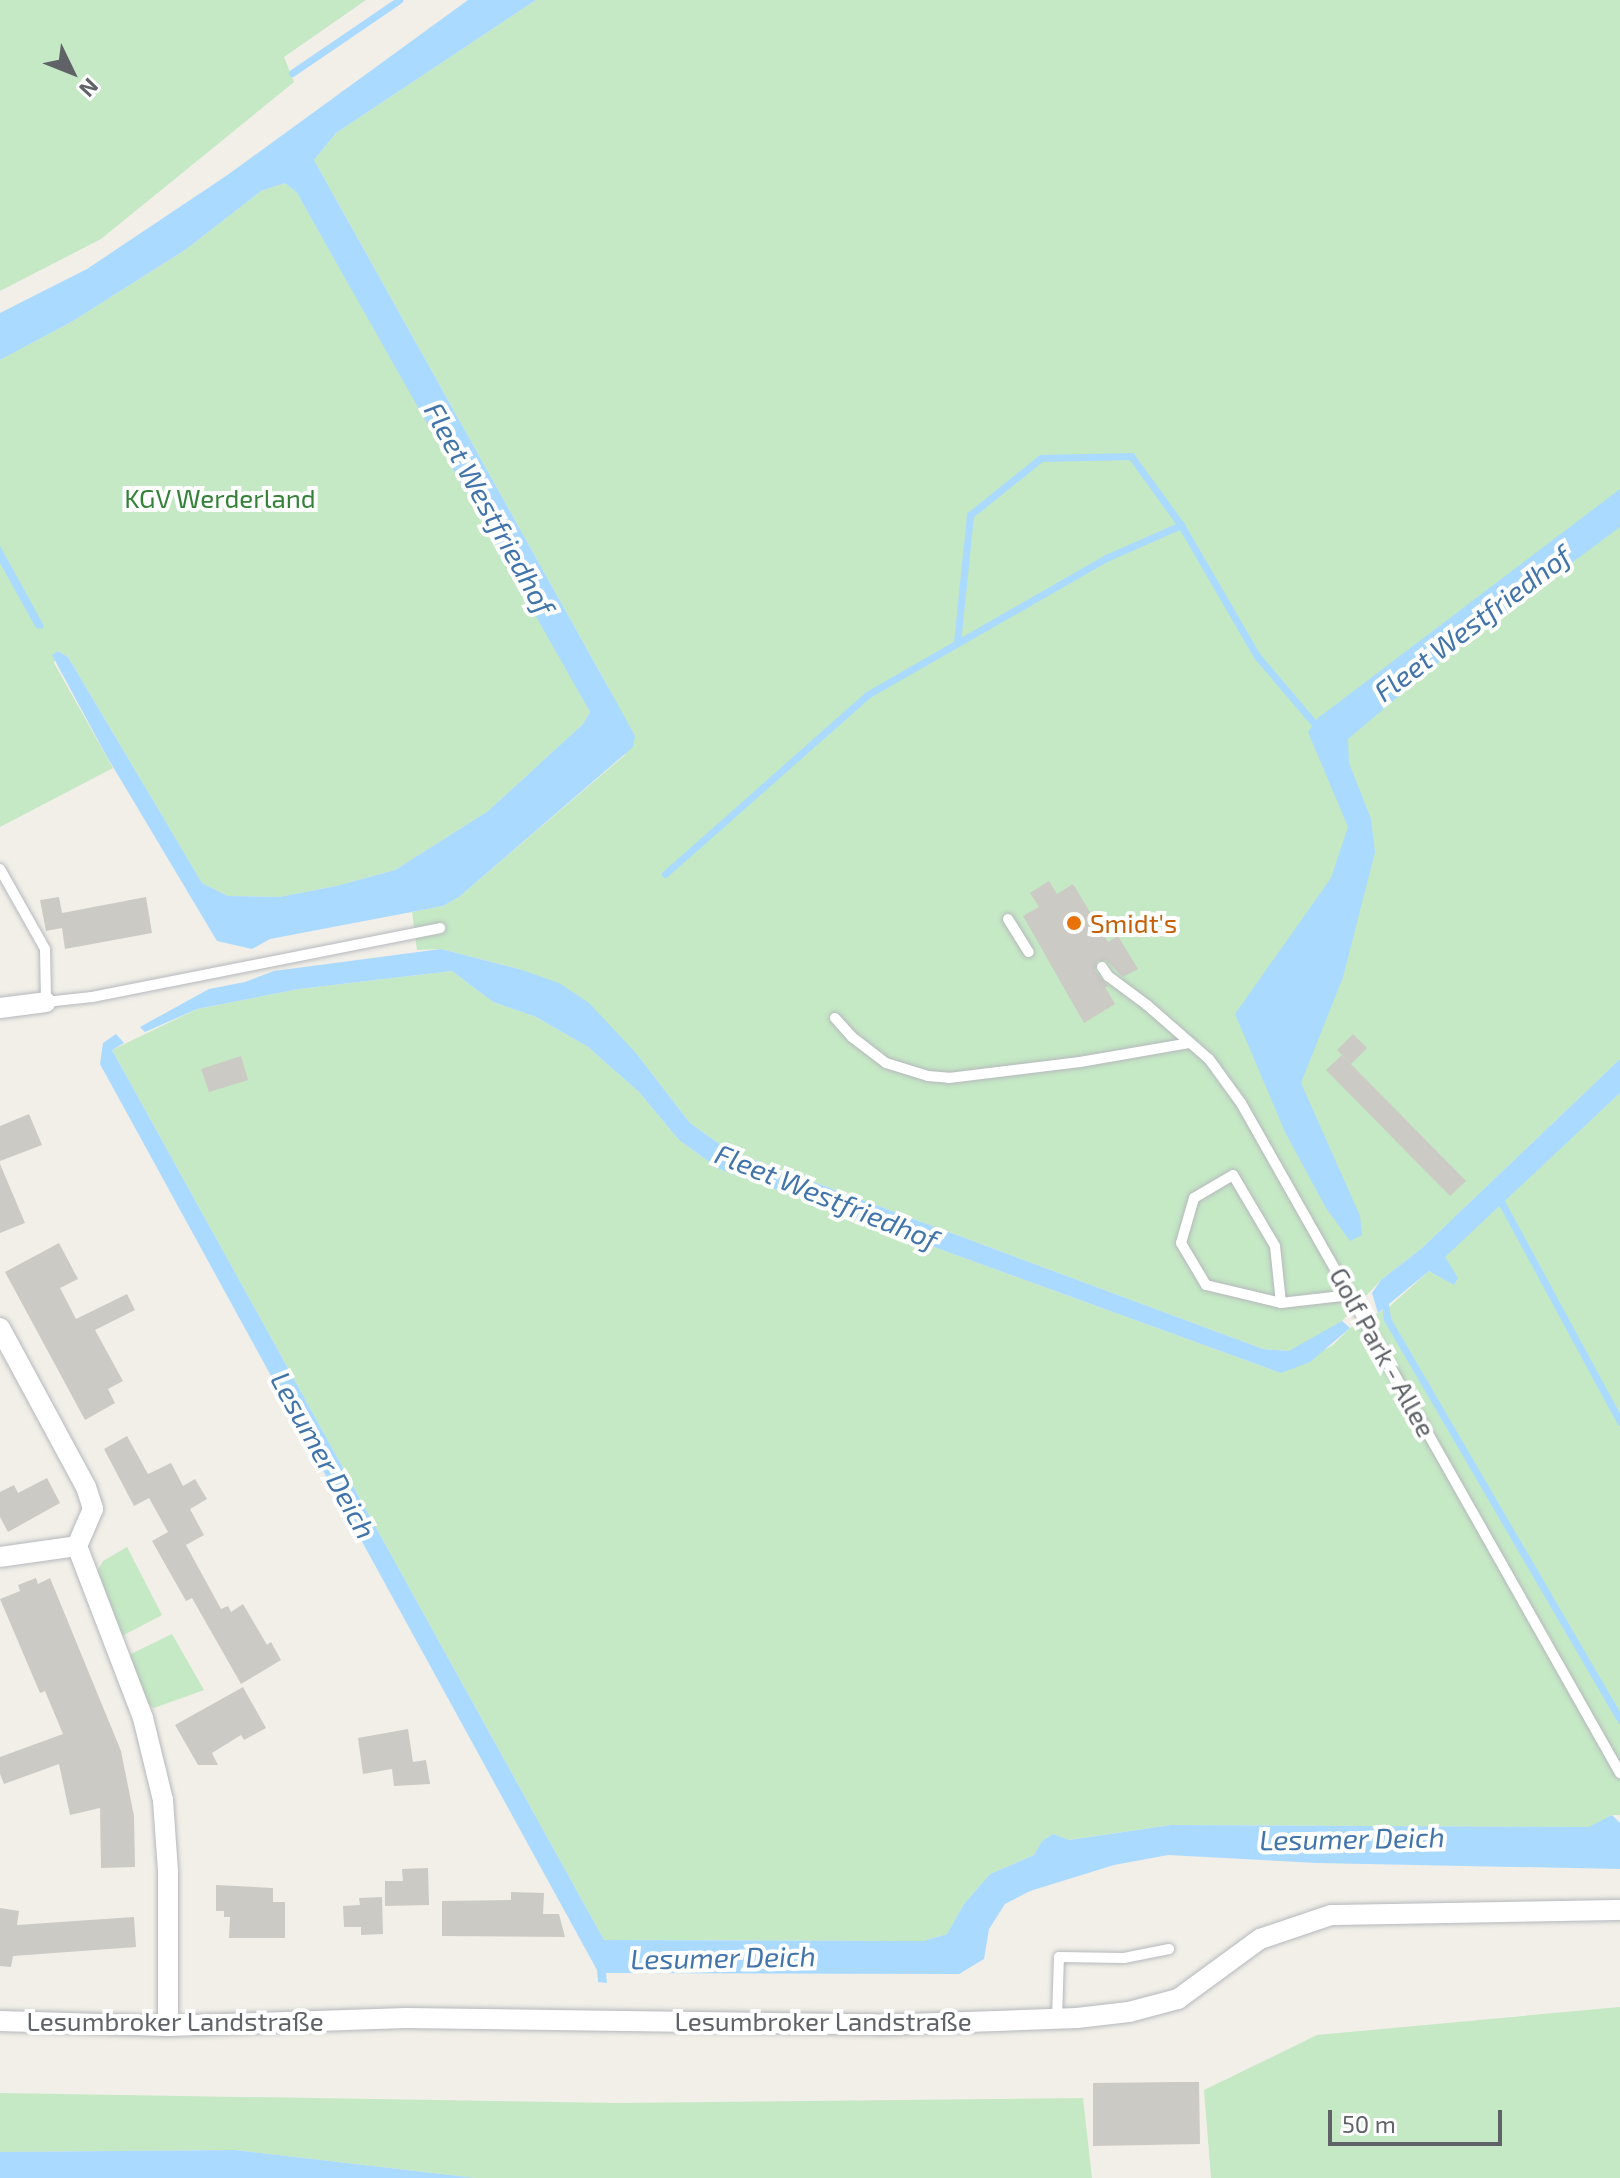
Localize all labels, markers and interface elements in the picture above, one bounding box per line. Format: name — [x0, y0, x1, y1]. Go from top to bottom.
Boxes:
north arrow — [32, 32, 112, 112]
text: N — [75, 74, 104, 103]
water label: Fleet Westfriedhof — [418, 396, 562, 620]
park label: KGV Werderland — [124, 482, 316, 514]
water label: Fleet Westfriedhof — [1367, 538, 1577, 708]
place label: Smidt's — [1090, 907, 1177, 939]
marker: Smidt's — [1065, 914, 1083, 932]
water label: Fleet Westfriedhof — [710, 1136, 944, 1256]
street label: Golf Park - Allee — [1323, 1261, 1443, 1443]
water label: Lesumer Deich — [264, 1365, 384, 1545]
water label: Lesumer Deich — [1259, 1820, 1445, 1856]
water label: Lesumer Deich — [630, 1939, 816, 1975]
street label: Lesumbroker Landstraße — [26, 2005, 324, 2037]
street label: Lesumbroker Landstraße — [674, 2005, 972, 2037]
scale bar — [1332, 2094, 1506, 2144]
text: 50 m — [1342, 2109, 1396, 2138]

